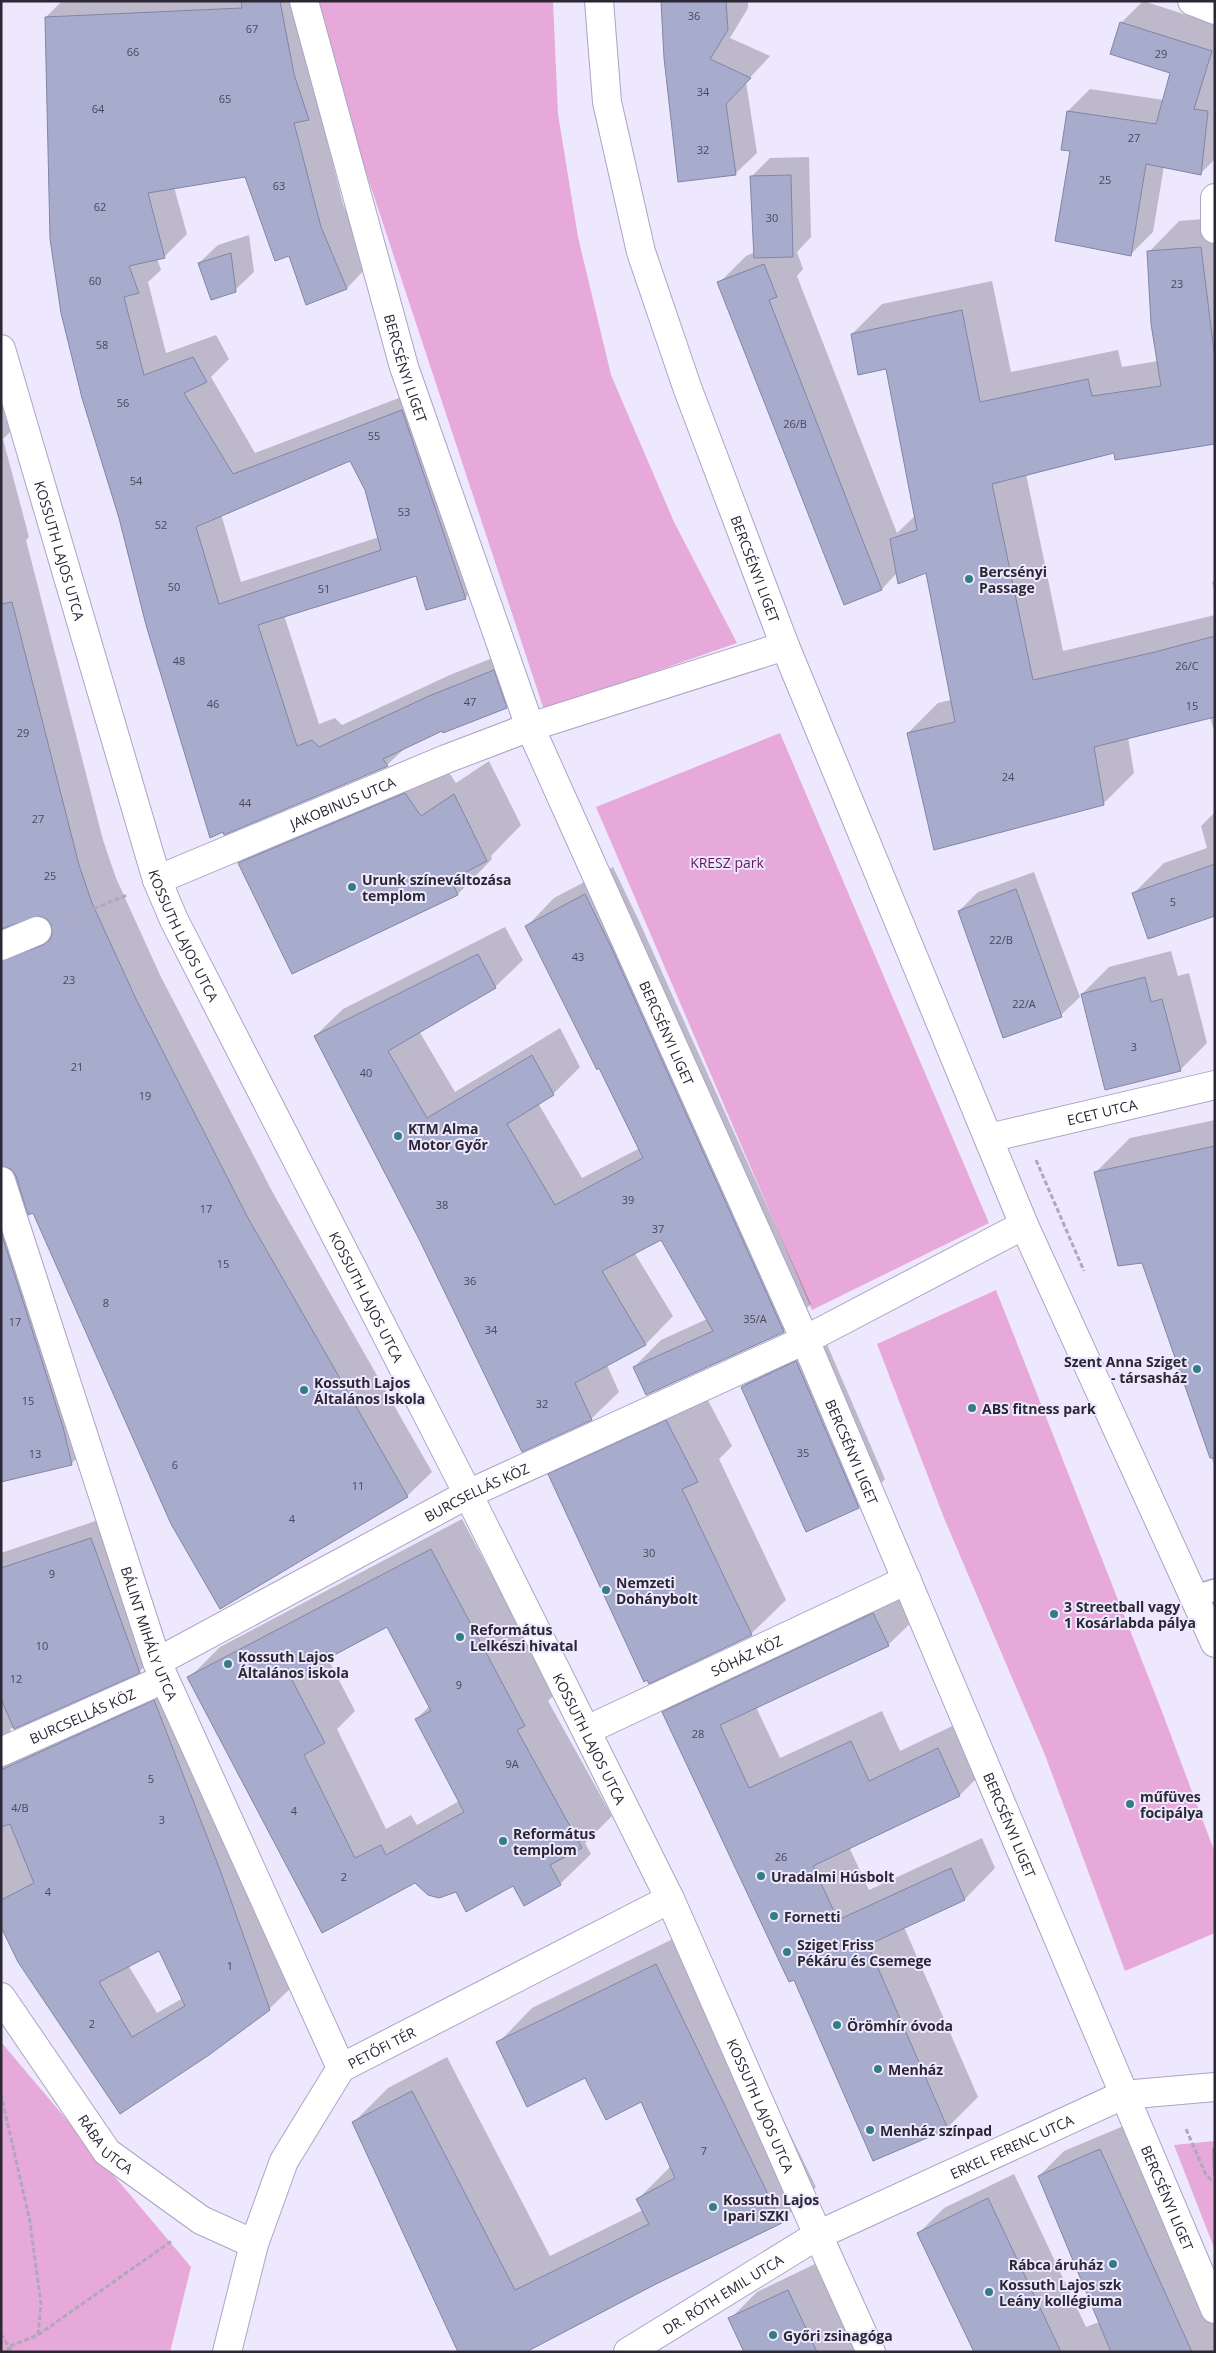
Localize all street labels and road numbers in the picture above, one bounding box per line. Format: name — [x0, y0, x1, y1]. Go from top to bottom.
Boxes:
street label: BERCSÉNYI LIGET — [380, 312, 432, 425]
street label: KOSSUTH LAJOS UTCA — [31, 478, 90, 623]
street label: BERCSÉNYI LIGET — [727, 513, 785, 625]
street label: JAKOBINUS UTCA — [285, 772, 398, 834]
street label: KOSSUTH LAJOS UTCA — [145, 867, 224, 1005]
street label: BERCSÉNYI LIGET — [635, 978, 699, 1088]
street label: ECET UTCA — [1065, 1094, 1139, 1129]
street label: KOSSUTH LAJOS UTCA — [325, 1228, 408, 1365]
street label: BERCSÉNYI LIGET — [822, 1396, 883, 1508]
street label: BURCSELLÁS KÖZ — [421, 1458, 532, 1526]
street label: BÁLINT MIHÁLY UTCA — [117, 1564, 183, 1703]
street label: SÓHÁZ KÖZ — [708, 1630, 785, 1680]
street label: KOSSUTH LAJOS UTCA — [549, 1670, 631, 1807]
street label: BURCSELLÁS KÖZ — [26, 1684, 138, 1748]
street label: BERCSÉNYI LIGET — [979, 1769, 1041, 1881]
street label: PETŐFI TÉR — [344, 2022, 419, 2073]
street label: KOSSUTH LAJOS UTCA — [723, 2035, 799, 2176]
street label: RÁBA UTCA — [74, 2110, 137, 2178]
street label: ERKEL FERENC UTCA — [947, 2110, 1076, 2183]
street label: BERCSÉNYI LIGET — [1137, 2142, 1199, 2254]
street label: DR. RÓTH EMIL UTCA — [659, 2249, 786, 2338]

